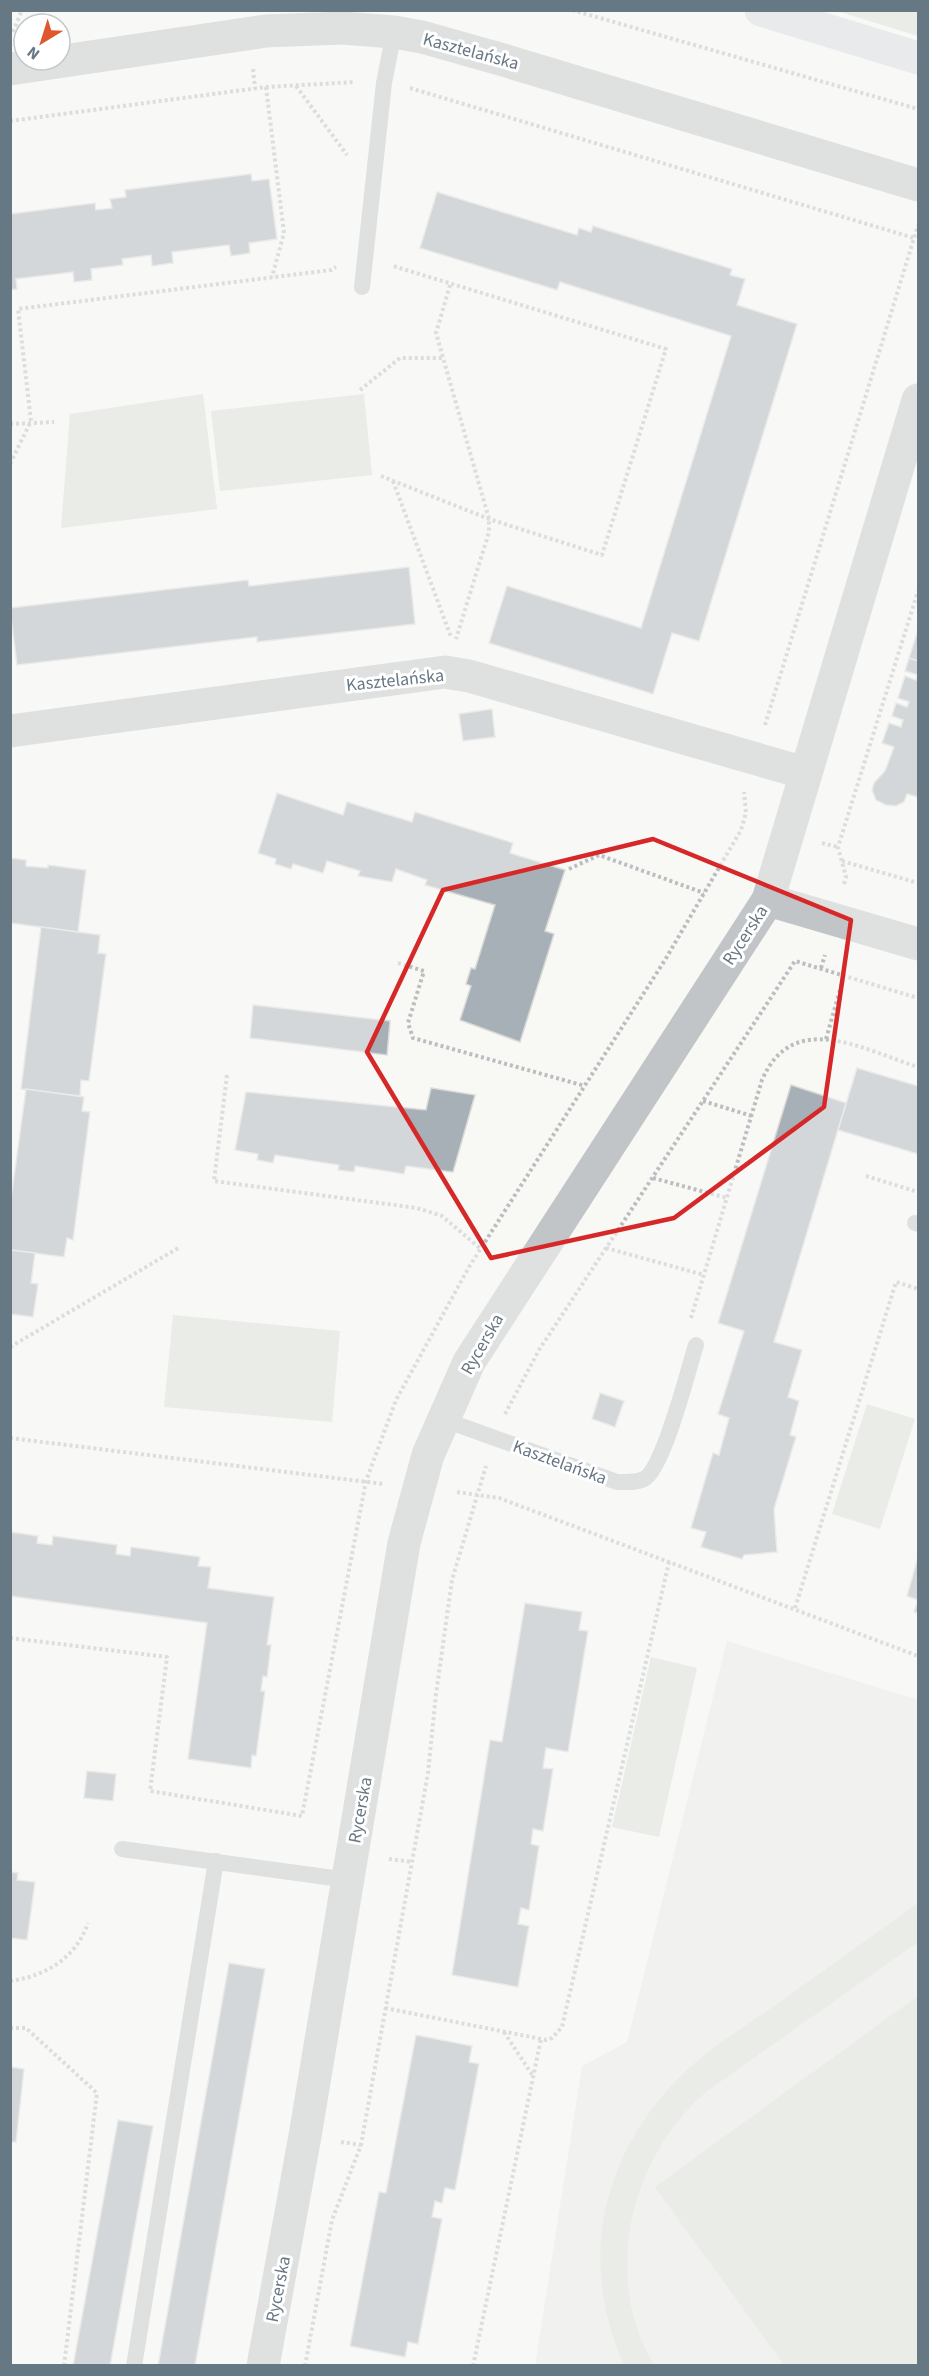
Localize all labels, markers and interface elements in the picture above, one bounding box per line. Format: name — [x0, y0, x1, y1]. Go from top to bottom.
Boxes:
north arrow — [12, 12, 72, 72]
street label: Kasztelańska — [420, 27, 522, 76]
text: N — [22, 41, 44, 65]
street label: Kasztelańska — [345, 663, 445, 698]
street label: Rycerska — [717, 900, 774, 970]
street label: Rycerska — [455, 1309, 510, 1379]
street label: Kasztelańska — [509, 1434, 610, 1491]
street label: Rycerska — [342, 1775, 379, 1845]
street label: Rycerska — [260, 2254, 297, 2324]

